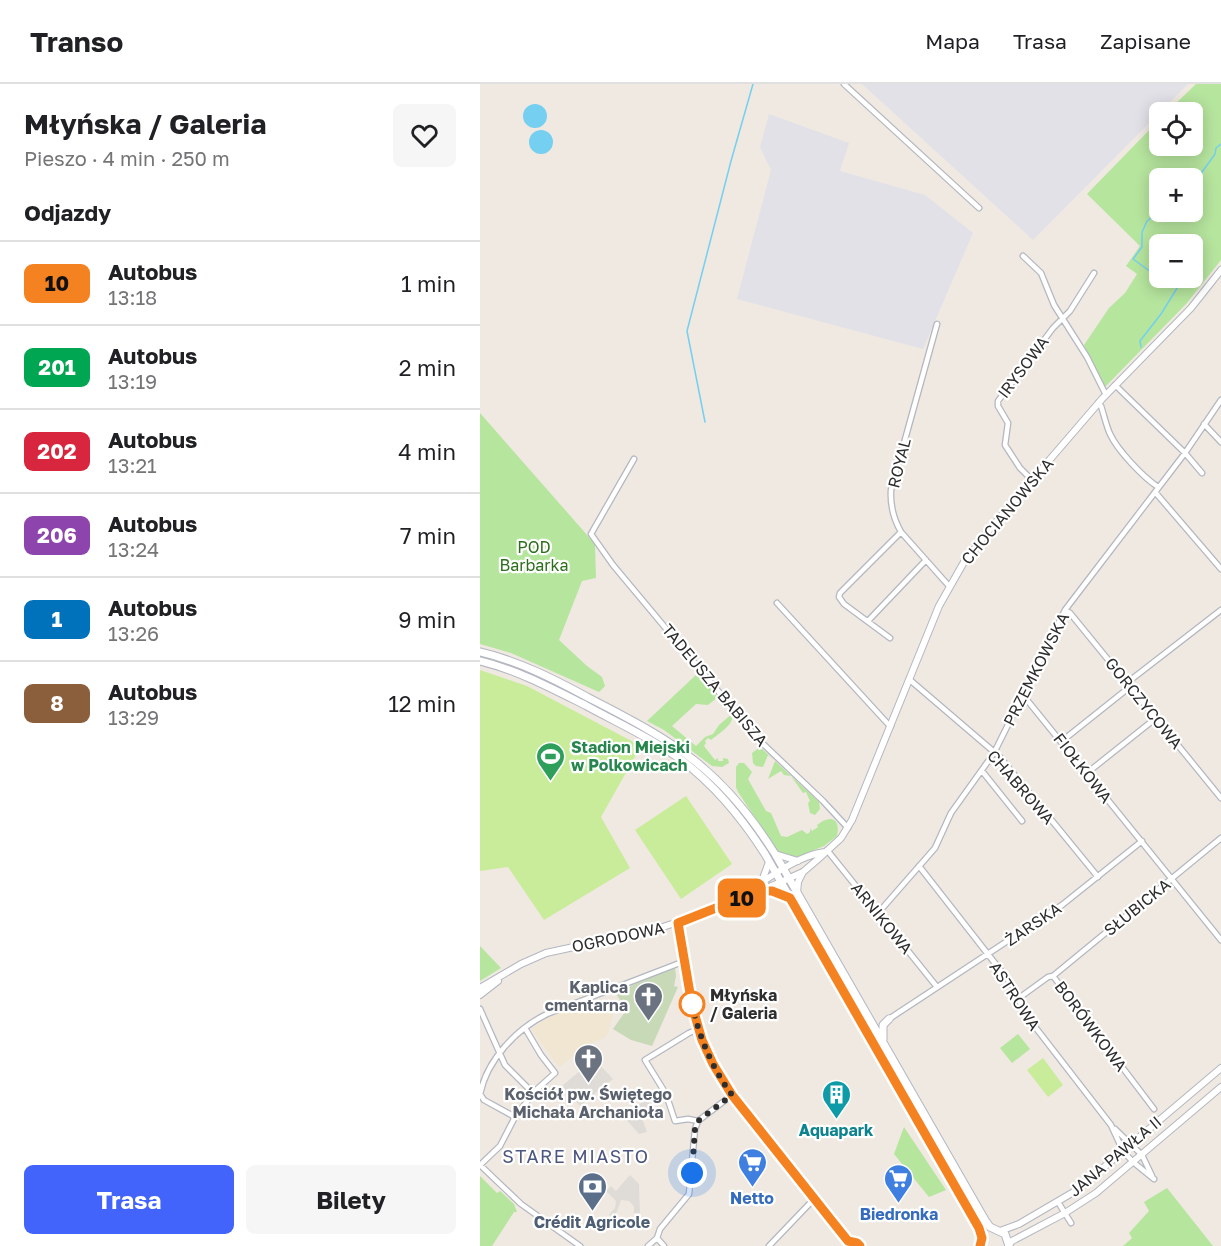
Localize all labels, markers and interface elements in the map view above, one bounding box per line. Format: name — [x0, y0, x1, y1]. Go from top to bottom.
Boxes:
text: Transo — [30, 25, 123, 58]
text: Mapa — [925, 28, 980, 54]
text: Trasa — [1013, 28, 1067, 54]
text: Zapisane — [1100, 28, 1191, 54]
map controls — [1149, 102, 1203, 288]
button: locate — [1149, 102, 1203, 156]
button: heart — [393, 104, 456, 167]
text: Młyńska / Galeria — [24, 107, 266, 140]
text: Pieszo · 4 min · 250 m — [24, 146, 230, 170]
button: + — [1149, 168, 1203, 222]
text: Odjazdy — [24, 199, 111, 226]
button: − — [1149, 234, 1203, 288]
text: Autobus — [108, 258, 197, 285]
text: 10 — [45, 270, 69, 296]
text: 1 min — [401, 270, 456, 297]
text: 13:18 — [108, 285, 157, 309]
street label: IRYSOWA — [993, 332, 1053, 402]
text: Autobus — [108, 342, 197, 369]
text: 201 — [38, 354, 76, 380]
text: 2 min — [399, 354, 456, 381]
text: 13:19 — [108, 369, 157, 393]
text: Autobus — [108, 426, 197, 453]
street label: ROYAL — [883, 436, 915, 490]
text: 202 — [37, 438, 77, 464]
text: 4 min — [398, 438, 456, 465]
text: 13:21 — [108, 453, 157, 477]
street label: CHOCIANOWSKA — [957, 453, 1058, 568]
text: Autobus — [108, 510, 197, 537]
text: 206 — [37, 522, 77, 548]
text: 7 min — [400, 522, 456, 549]
text: 13:24 — [108, 537, 159, 561]
park label: POD Barbarka — [499, 537, 569, 575]
text: Autobus — [108, 594, 197, 621]
text: 1 — [52, 606, 62, 632]
text: 9 min — [398, 606, 456, 633]
street label: PRZEMKOWSKA — [999, 609, 1073, 729]
street label: TADEUSZA BABISZA — [658, 620, 772, 750]
text: 13:26 — [108, 621, 159, 645]
street label: GORCZYCOWA — [1101, 653, 1187, 753]
text: Autobus — [108, 678, 197, 705]
text: 8 — [50, 690, 64, 716]
text: 12 min — [388, 690, 456, 717]
text: 13:29 — [108, 705, 159, 729]
street label: FIOŁKOWA — [1049, 729, 1117, 807]
place label: Stadion Miejski w Polkowicach — [571, 737, 690, 775]
sports icon: Stadion Miejski w Polkowicach — [534, 740, 566, 782]
street label: CHABROWA — [983, 746, 1059, 829]
street label: SŁUBICKA — [1100, 874, 1174, 940]
line badge: 10 — [715, 878, 769, 918]
street label: ARNIKOWA — [847, 878, 917, 958]
text: 10 — [730, 885, 754, 911]
street label: ŻARSKA — [1001, 898, 1065, 950]
street label: OGRODOWA — [570, 917, 666, 957]
street label: ASTROWA — [985, 958, 1045, 1034]
place label: Kaplica cmentarna — [545, 977, 628, 1015]
street label: BORÓWKOWA — [1051, 977, 1132, 1075]
church icon: Kaplica cmentarna — [633, 980, 665, 1022]
place label: Młyńska / Galeria — [710, 985, 777, 1023]
marker: Młyńska / Galeria — [679, 991, 705, 1017]
church icon: Kościół pw. Świętego Michała Archanioła — [572, 1042, 604, 1084]
building icon: Aquapark — [820, 1078, 852, 1120]
place label: Kościół pw. Świętego Michała Archanioła — [504, 1084, 672, 1122]
street label: JANA PAWŁA II — [1065, 1111, 1165, 1201]
place label: Aquapark — [799, 1120, 874, 1140]
district label: STARE MIASTO — [502, 1145, 650, 1167]
supermarket icon: Netto — [736, 1146, 768, 1188]
your location — [677, 1158, 707, 1188]
supermarket icon: Biedronka — [883, 1162, 915, 1204]
button: Trasa — [24, 1165, 234, 1234]
button: Bilety — [246, 1165, 456, 1234]
bank icon: Crédit Agricole — [576, 1170, 608, 1212]
place label: Netto — [730, 1188, 774, 1208]
place label: Biedronka — [860, 1204, 938, 1224]
place label: Crédit Agricole — [534, 1212, 650, 1232]

